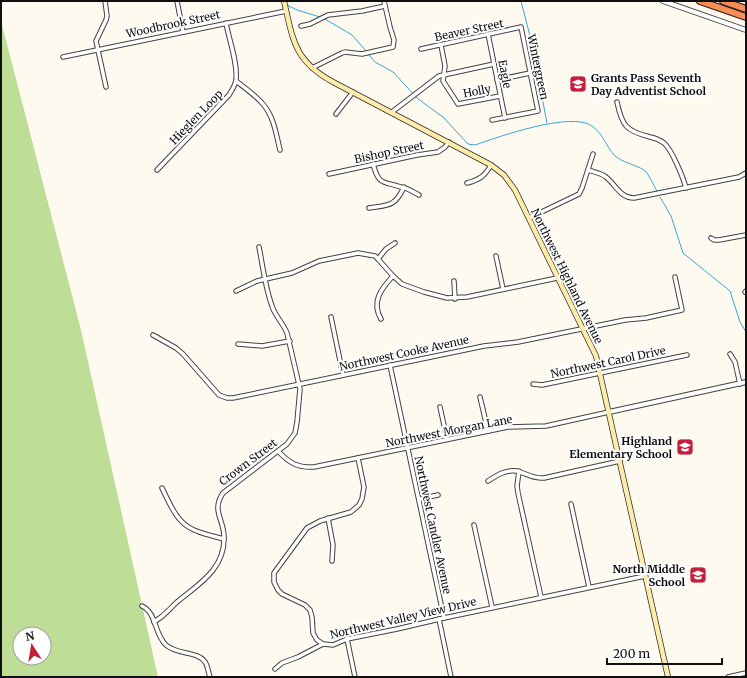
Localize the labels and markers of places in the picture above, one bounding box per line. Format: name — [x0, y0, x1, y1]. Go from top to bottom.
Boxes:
place label: Grants Pass Seventh Day Adventist School — [591, 71, 706, 98]
school or university icon: Grants Pass Seventh Day Adventist School — [568, 74, 588, 94]
place label: Highland Elementary School — [569, 434, 672, 461]
school or university icon: Highland Elementary School — [675, 437, 695, 457]
place label: North Middle School — [612, 562, 685, 589]
school or university icon: North Middle School — [688, 565, 708, 585]

